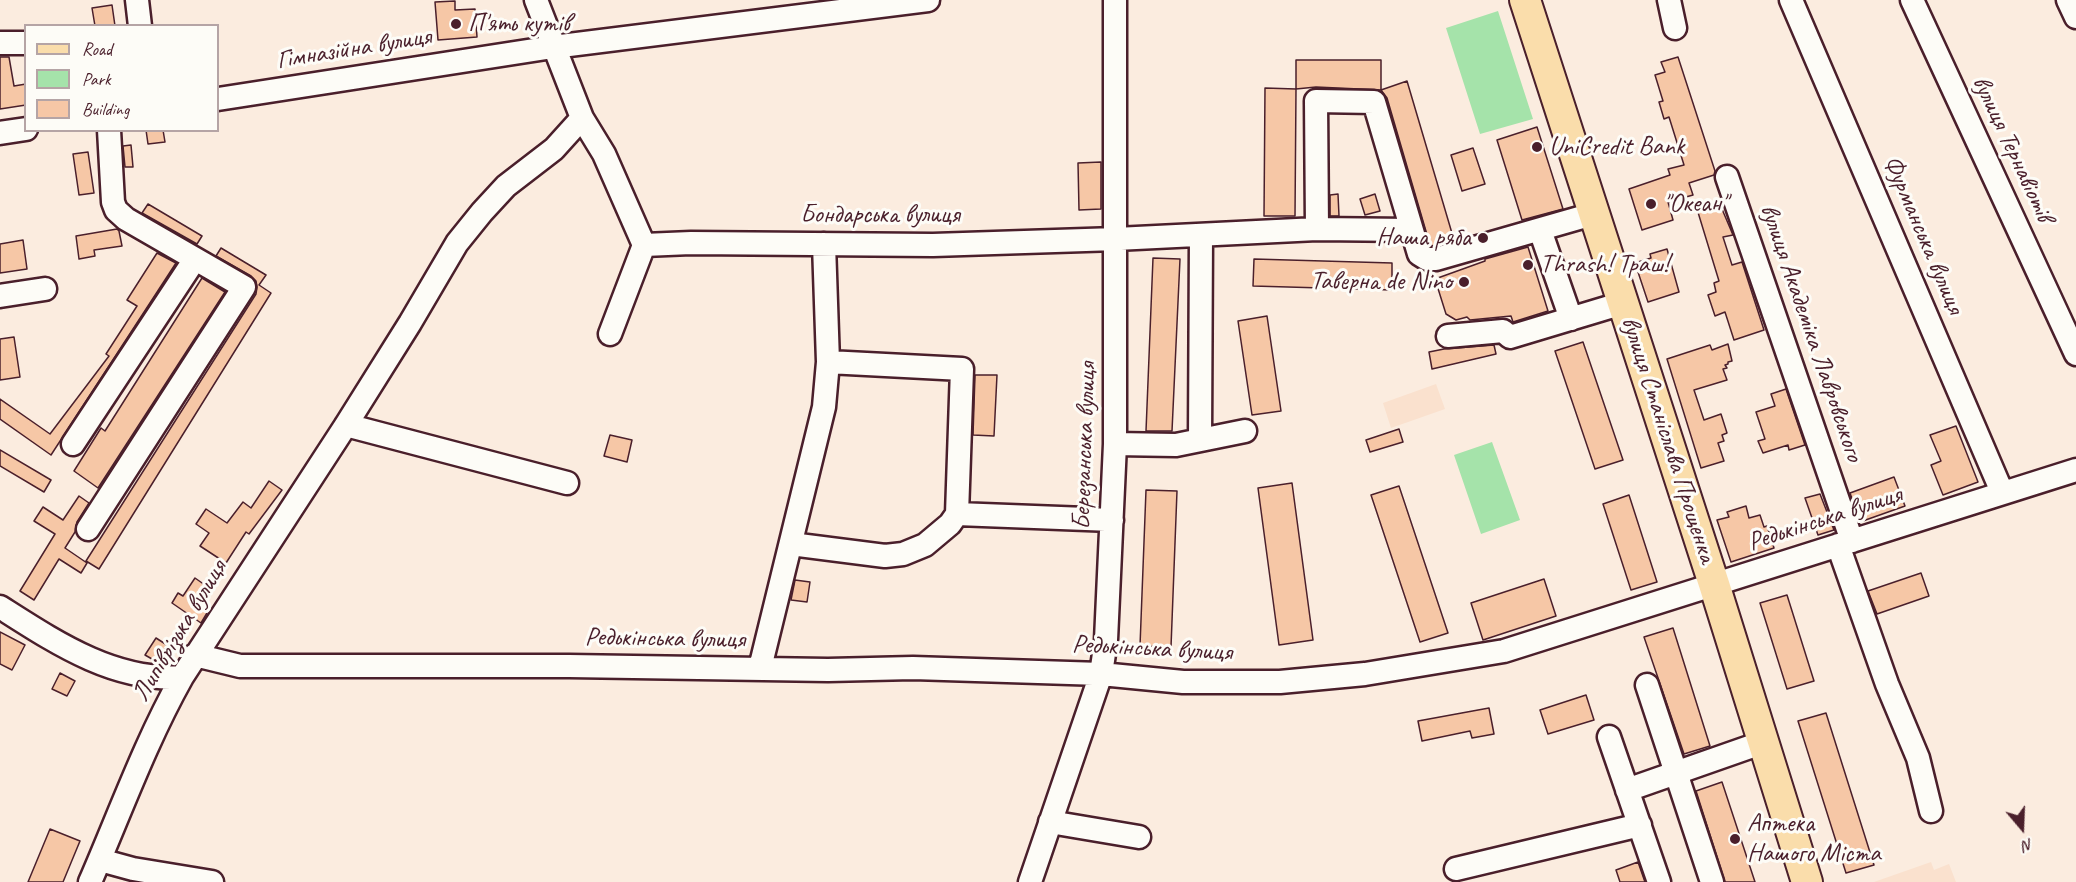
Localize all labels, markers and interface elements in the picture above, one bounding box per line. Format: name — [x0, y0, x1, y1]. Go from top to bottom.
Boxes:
place label: П'ять кутів — [468, 8, 570, 40]
marker: П'ять кутів — [449, 17, 463, 31]
street label: Гімназійна вулиця — [275, 21, 433, 77]
legend — [24, 24, 219, 132]
text: Road — [82, 38, 112, 60]
text: Park — [82, 68, 111, 90]
street label: вулиця Тернавіотів — [1965, 71, 2059, 227]
text: Building — [82, 98, 129, 120]
place label: UniCredit Bank — [1549, 131, 1684, 163]
marker: UniCredit Bank — [1530, 140, 1544, 154]
street label: Фурманська вулиця — [1876, 151, 1970, 319]
place label: "Океан" — [1663, 188, 1727, 220]
marker: "Океан" — [1644, 197, 1658, 211]
street label: Бондарська вулиця — [800, 199, 960, 231]
street label: вулиця Академіка Лавровського — [1752, 200, 1870, 466]
place label: Наша ряба — [1376, 222, 1471, 254]
marker: Наша ряба — [1476, 231, 1490, 245]
place label: Thrash! Траш! — [1540, 249, 1668, 281]
marker: Thrash! Траш! — [1521, 258, 1535, 272]
place label: Таверна de Nino — [1310, 266, 1452, 298]
marker: Таверна de Nino — [1457, 275, 1471, 289]
street label: вулиця Станіслава Прощенка — [1613, 313, 1723, 567]
street label: Березанська вулиця — [1066, 362, 1104, 530]
street label: Редькінська вулиця — [1744, 479, 1906, 559]
street label: Липіврізька вулиця — [126, 555, 234, 707]
street label: Редькінська вулиця — [585, 622, 745, 656]
street label: Редькінська вулиця — [1071, 629, 1233, 669]
north arrow — [1992, 798, 2052, 858]
place label: Аптека Нашого Міста — [1747, 808, 1881, 870]
marker: Аптека Нашого Міста — [1728, 832, 1742, 846]
text: N — [2020, 834, 2036, 856]

